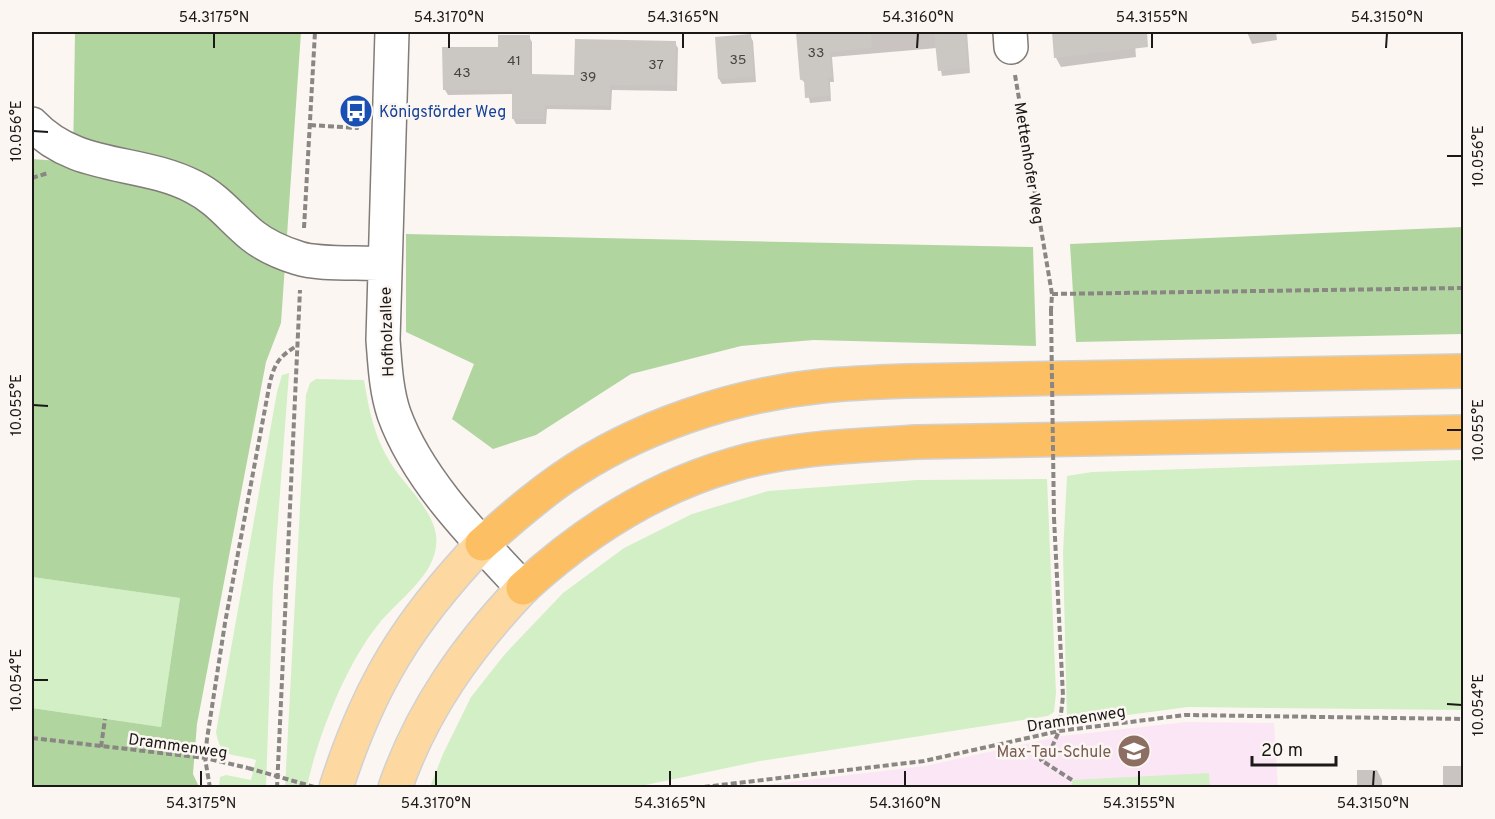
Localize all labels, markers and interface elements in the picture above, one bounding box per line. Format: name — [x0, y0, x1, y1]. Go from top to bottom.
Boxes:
text: 54.3175°N — [179, 9, 249, 28]
text: 54.3170°N — [414, 9, 484, 28]
text: 54.3165°N — [647, 9, 719, 28]
text: 54.3160°N — [882, 9, 954, 28]
text: 54.3155°N — [1116, 9, 1188, 28]
text: 54.3150°N — [1351, 9, 1423, 28]
house number: 33 — [808, 45, 824, 62]
house number: 35 — [729, 52, 747, 69]
house number: 41 — [507, 53, 521, 70]
house number: 37 — [648, 57, 664, 74]
house number: 43 — [453, 65, 471, 82]
house number: 39 — [580, 69, 596, 86]
bus stop icon: Königsförder Weg — [338, 93, 374, 129]
text: 10.056°E — [8, 100, 27, 162]
street label: Mettenhofer Weg — [1009, 101, 1048, 226]
place label: Königsförder Weg — [379, 103, 506, 123]
text: 10.056°E — [1470, 125, 1489, 187]
street label: Hofholzallee — [376, 287, 400, 377]
text: 10.055°E — [8, 374, 27, 436]
text: 10.055°E — [1470, 399, 1489, 461]
text: 10.054°E — [8, 649, 27, 711]
text: 10.054°E — [1470, 674, 1489, 736]
street label: Drammenweg — [1025, 702, 1127, 738]
scale bar — [1252, 729, 1336, 767]
street label: Drammenweg — [127, 730, 229, 764]
school or university icon: Max-Tau-Schule — [1116, 733, 1152, 769]
text: 20 m — [1261, 740, 1303, 763]
place label: Max-Tau-Schule — [997, 743, 1111, 763]
text: 54.3175°N — [166, 795, 236, 814]
text: 54.3170°N — [401, 795, 471, 814]
text: 54.3165°N — [634, 795, 706, 814]
text: 54.3160°N — [869, 795, 941, 814]
text: 54.3155°N — [1103, 795, 1175, 814]
text: 54.3150°N — [1337, 795, 1409, 814]

